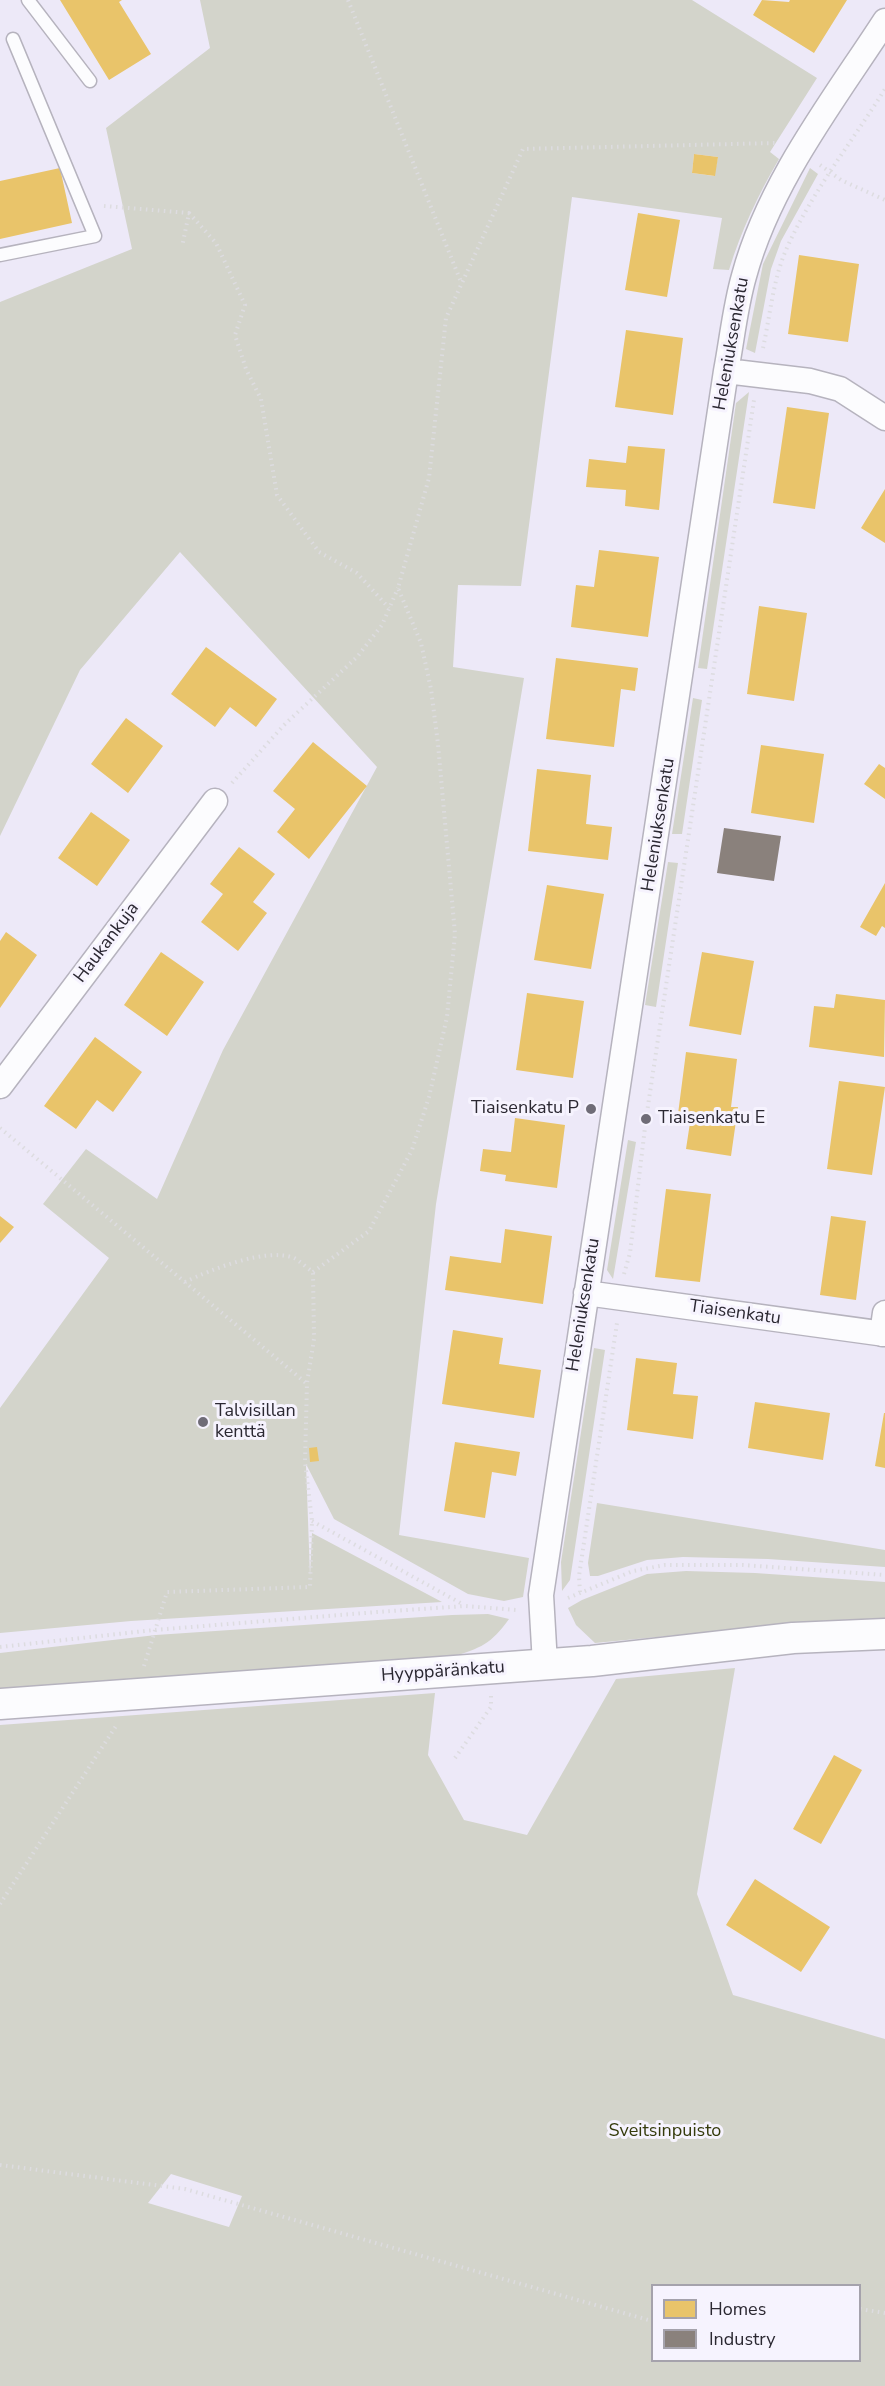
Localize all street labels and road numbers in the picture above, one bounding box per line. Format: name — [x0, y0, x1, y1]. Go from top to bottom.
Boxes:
street label: Heleniuksenkatu — [710, 276, 754, 412]
street label: Heleniuksenkatu — [638, 757, 680, 893]
street label: Haukankuja — [70, 899, 144, 987]
street label: Heleniuksenkatu — [563, 1237, 605, 1373]
street label: Tiaisenkatu — [688, 1296, 782, 1330]
street label: Hyyppäränkatu — [380, 1657, 506, 1687]

